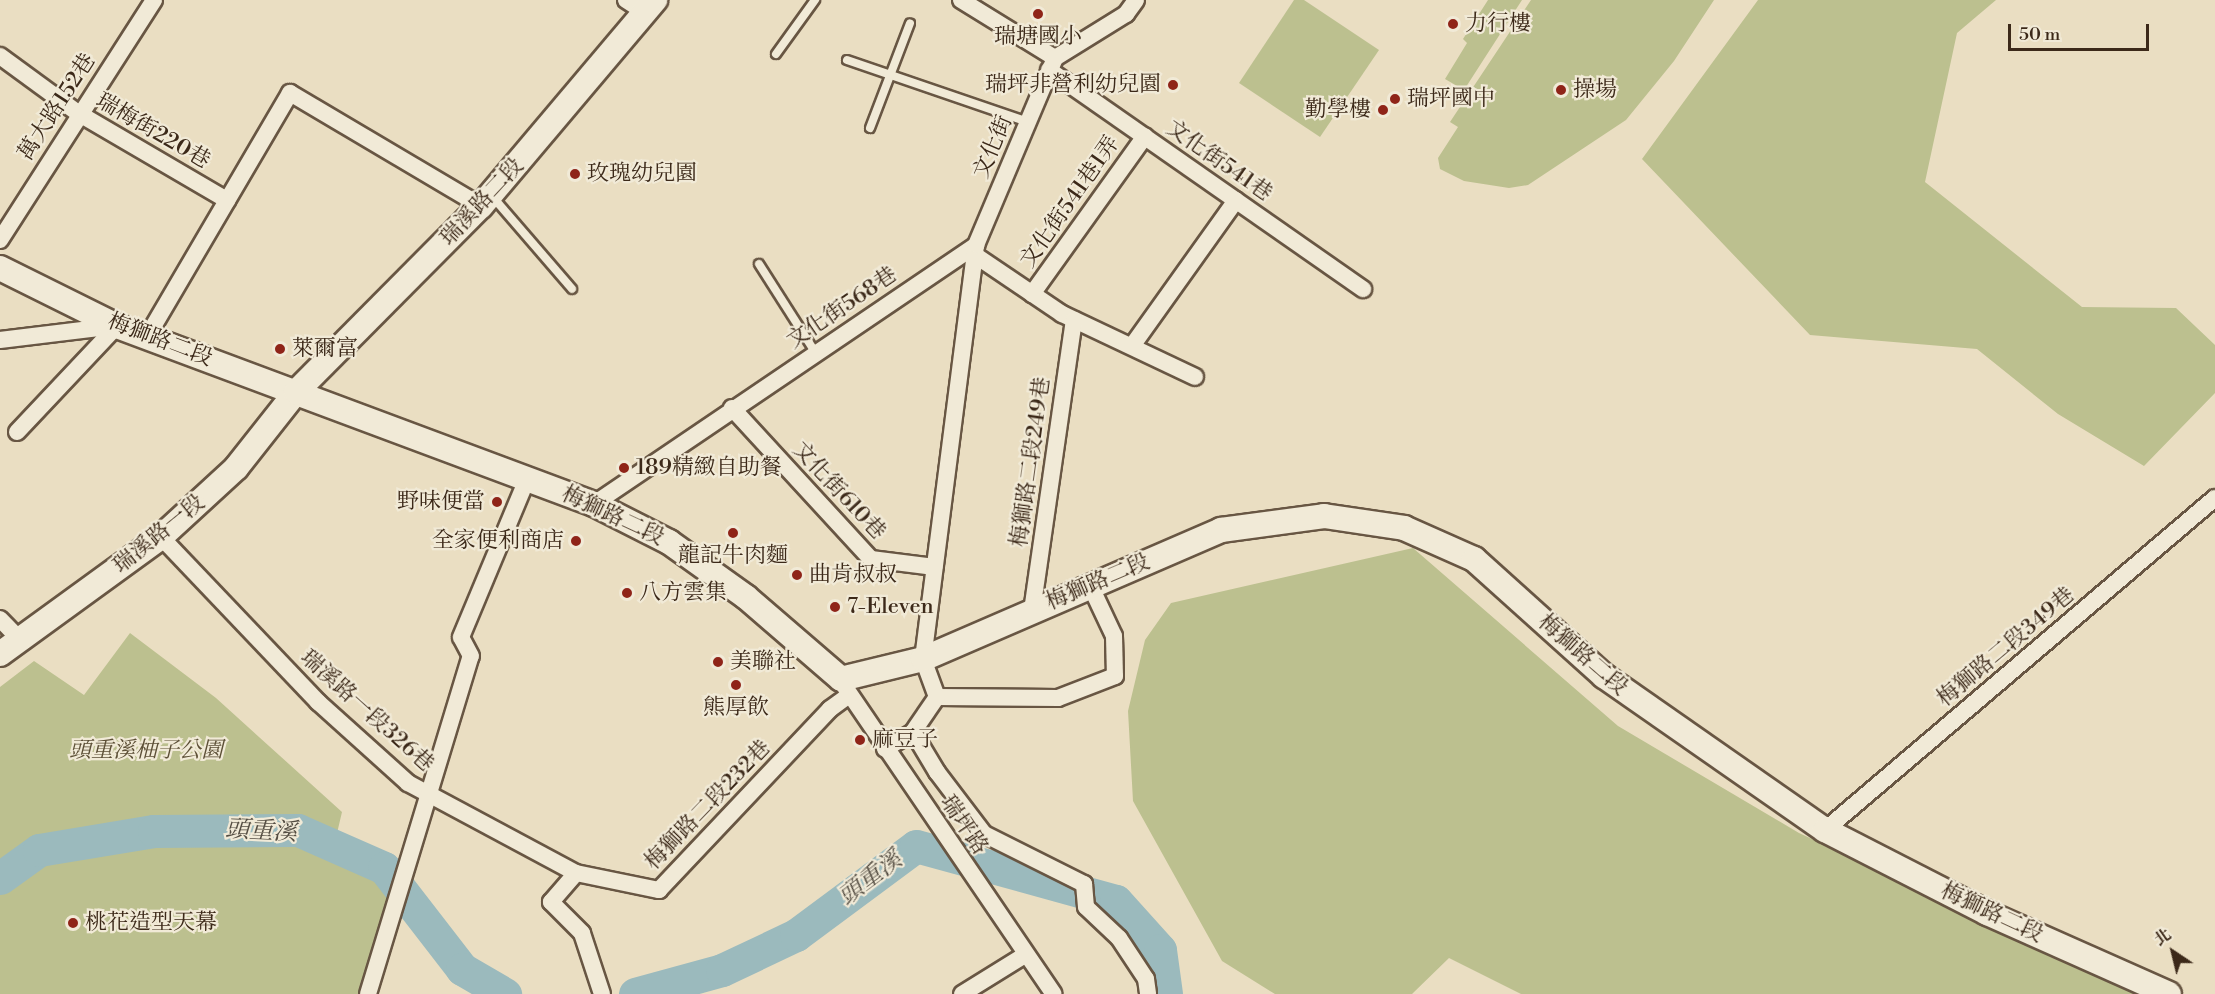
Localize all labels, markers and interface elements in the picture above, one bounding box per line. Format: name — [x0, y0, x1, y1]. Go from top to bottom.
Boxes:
marker: 瑞塘國小 — [1031, 7, 1045, 21]
place label: 力行樓 — [1465, 11, 1531, 37]
scale bar — [2011, 12, 2152, 50]
marker: 力行樓 — [1446, 17, 1460, 31]
text: 50 m — [2019, 23, 2060, 46]
place label: 瑞塘國小 — [994, 24, 1082, 50]
street label: 萬大路152巷 — [13, 49, 101, 165]
place label: 瑞坪非營利幼兒園 — [985, 72, 1161, 98]
place label: 操場 — [1573, 77, 1617, 103]
marker: 瑞坪非營利幼兒園 — [1166, 78, 1180, 92]
marker: 操場 — [1554, 83, 1568, 97]
place label: 瑞坪國中 — [1407, 86, 1495, 112]
street label: 瑞梅街220巷 — [91, 88, 215, 174]
marker: 瑞坪國中 — [1388, 92, 1402, 106]
place label: 勤學樓 — [1305, 97, 1371, 123]
marker: 勤學樓 — [1376, 103, 1390, 117]
street label: 文化街 — [968, 111, 1018, 183]
street label: 文化街541巷 — [1161, 115, 1277, 207]
street label: 文化街541巷1弄 — [1015, 131, 1125, 273]
street label: 瑞溪路二段 — [435, 153, 529, 251]
place label: 玫瑰幼兒園 — [587, 161, 697, 187]
marker: 玫瑰幼兒園 — [568, 167, 582, 181]
street label: 文化街568巷 — [782, 262, 902, 354]
street label: 梅獅路二段 — [104, 308, 216, 372]
place label: 萊爾富 — [292, 336, 358, 362]
marker: 萊爾富 — [273, 342, 287, 356]
street label: 梅獅路二段249巷 — [1006, 375, 1056, 549]
street label: 文化街610巷 — [787, 437, 891, 545]
place label: 189精緻自助餐 — [636, 455, 782, 481]
marker: 189精緻自助餐 — [617, 461, 631, 475]
street label: 梅獅路二段 — [558, 481, 668, 551]
street label: 瑞溪路一段 — [108, 489, 210, 579]
place label: 野味便當 — [397, 489, 485, 515]
marker: 野味便當 — [490, 495, 504, 509]
marker: 龍記牛肉麵 — [726, 526, 740, 540]
place label: 全家便利商店 — [432, 528, 564, 554]
marker: 全家便利商店 — [569, 534, 583, 548]
place label: 龍記牛肉麵 — [678, 543, 788, 569]
street label: 梅獅路二段 — [1042, 548, 1154, 616]
place label: 曲肯叔叔 — [809, 562, 897, 588]
marker: 曲肯叔叔 — [790, 568, 804, 582]
place label: 八方雲集 — [639, 580, 727, 606]
street label: 梅獅路二段349巷 — [1932, 582, 2080, 712]
marker: 八方雲集 — [620, 586, 634, 600]
place label: 7-Eleven — [847, 594, 934, 620]
marker: 7-Eleven — [828, 600, 842, 614]
street label: 梅獅路二段 — [1533, 609, 1633, 701]
street label: 瑞溪路一段326巷 — [295, 644, 439, 778]
place label: 美聯社 — [730, 649, 796, 675]
marker: 美聯社 — [711, 655, 725, 669]
marker: 熊厚飲 — [729, 678, 743, 692]
place label: 熊厚飲 — [703, 695, 769, 721]
place label: 麻豆子 — [872, 727, 938, 753]
marker: 麻豆子 — [853, 733, 867, 747]
street label: 梅獅路二段232巷 — [640, 735, 776, 875]
park label: 頭重溪柚子公園 — [69, 738, 223, 764]
street label: 瑞坪路 — [935, 790, 993, 860]
water label: 頭重溪 — [224, 816, 298, 848]
water label: 頭重溪 — [834, 846, 908, 912]
street label: 梅獅路二段 — [1937, 878, 2047, 948]
place label: 桃花造型天幕 — [85, 910, 217, 936]
marker: 桃花造型天幕 — [66, 916, 80, 930]
north arrow — [2143, 922, 2203, 982]
text: 北 — [2150, 924, 2175, 950]

